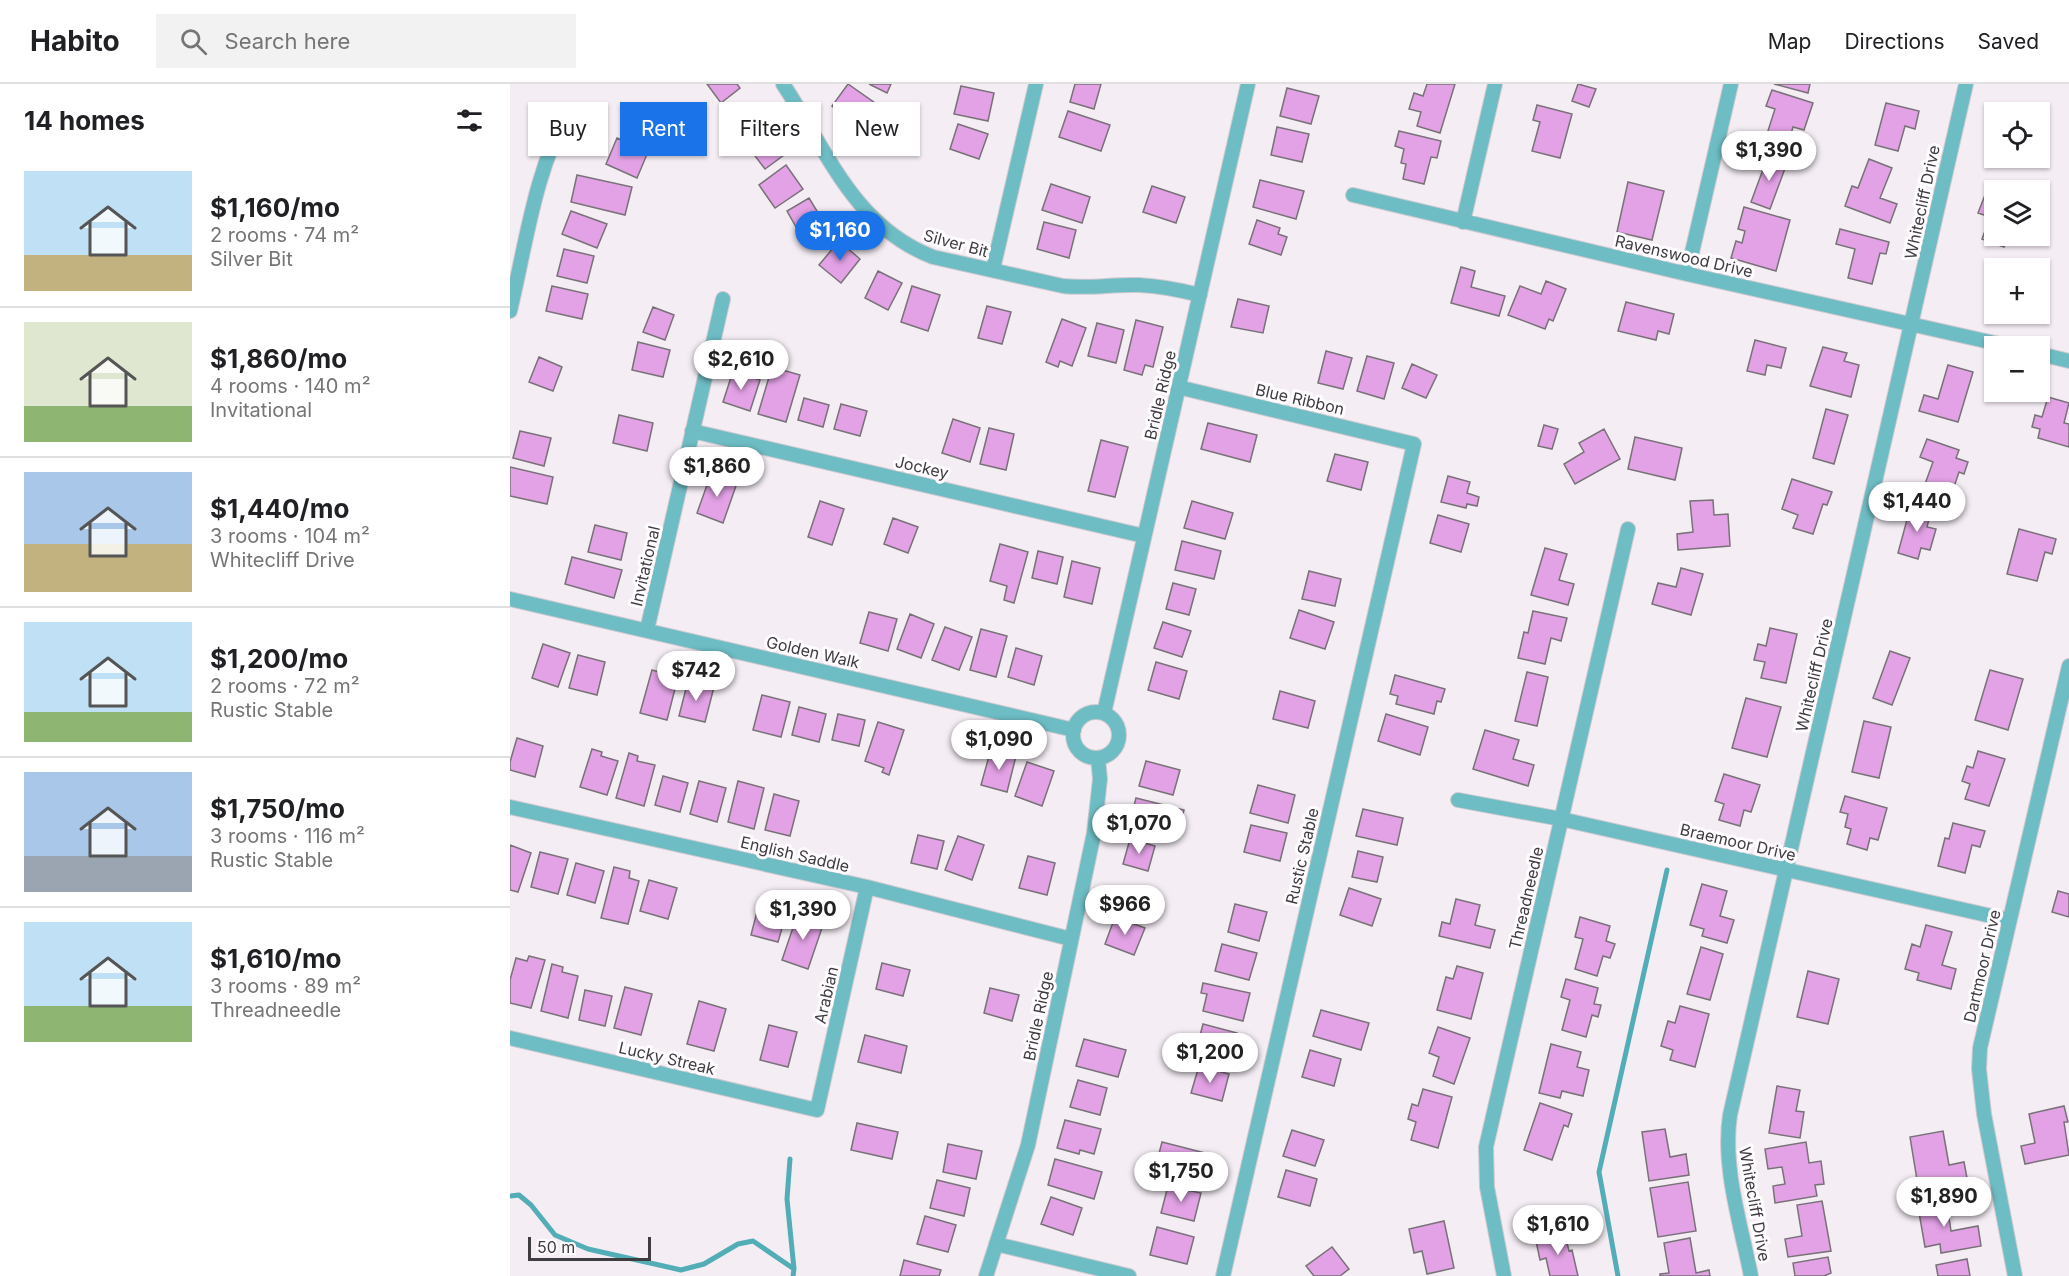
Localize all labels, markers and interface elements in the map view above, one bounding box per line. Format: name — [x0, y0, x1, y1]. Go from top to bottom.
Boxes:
search box — [156, 14, 576, 68]
text: Habito — [30, 24, 120, 58]
icon: search — [177, 25, 210, 58]
text: Search here — [225, 28, 350, 54]
text: Map — [1768, 29, 1811, 54]
text: Directions — [1844, 29, 1945, 54]
text: Saved — [1978, 29, 2039, 54]
chip: Buy — [528, 102, 608, 156]
chip: Rent — [620, 102, 707, 156]
chip: Filters — [719, 102, 821, 156]
chip: New — [833, 102, 920, 156]
map controls — [1984, 102, 2050, 402]
button: locate — [1984, 102, 2050, 168]
icon: filters — [453, 104, 486, 137]
text: 14 homes — [24, 105, 145, 136]
pin: $1,390 — [1720, 131, 1818, 182]
text: $1,390 — [1735, 138, 1803, 162]
street label: Whitecliff Drive — [1900, 143, 1944, 261]
button: layers — [1984, 180, 2050, 246]
text: $1,160/mo — [210, 192, 340, 223]
icon: home — [72, 195, 144, 267]
pin: $1,160 — [791, 211, 889, 262]
text: $1,160 — [809, 218, 871, 242]
text: 2 rooms · 74 m² — [210, 223, 359, 247]
street label: Silver Bit — [921, 225, 991, 261]
street label: Ravenswood Drive — [1613, 230, 1755, 282]
text: Silver Bit — [210, 247, 293, 271]
button: + — [1984, 258, 2050, 324]
button: − — [1984, 336, 2050, 402]
pin: $2,610 — [692, 340, 790, 391]
text: $1,860/mo — [210, 343, 347, 374]
icon: home — [72, 346, 144, 418]
text: $2,610 — [708, 347, 774, 371]
street label: Bridle Ridge — [1140, 348, 1180, 442]
text: 4 rooms · 140 m² — [210, 374, 370, 398]
street label: Blue Ribbon — [1254, 379, 1346, 419]
text: Invitational — [210, 398, 312, 422]
pin: $1,860 — [668, 447, 766, 498]
street label: Jockey — [893, 451, 951, 483]
text: $1,860 — [683, 454, 751, 478]
pin: $1,440 — [1868, 482, 1966, 533]
text: $1,440 — [1883, 489, 1951, 513]
text: $1,440/mo — [210, 493, 349, 524]
icon: home — [72, 496, 144, 568]
text: 3 rooms · 104 m² — [210, 524, 370, 548]
street label: Invitational — [626, 524, 664, 608]
text: Whitecliff Drive — [210, 548, 355, 572]
street label: Whitecliff Drive — [1791, 616, 1837, 734]
street label: Golden Walk — [764, 632, 862, 672]
text: $1,200/mo — [210, 643, 348, 674]
icon: home — [72, 646, 144, 718]
pin: $742 — [660, 651, 732, 702]
text: $742 — [671, 658, 721, 682]
text: 2 rooms · 72 m² — [210, 674, 360, 698]
text: Rustic Stable — [210, 698, 333, 722]
pin: $1,090 — [950, 720, 1048, 771]
text: $1,090 — [965, 727, 1033, 751]
text: $1,750/mo — [210, 793, 345, 824]
icon: home — [72, 796, 144, 868]
pin: $1,070 — [1090, 804, 1188, 855]
street label: Rustic Stable — [1281, 806, 1323, 906]
text: $1,070 — [1106, 811, 1172, 835]
street label: Braemoor Drive — [1678, 819, 1798, 865]
text: 3 rooms · 116 m² — [210, 824, 365, 848]
street label: English Saddle — [739, 832, 851, 876]
street label: Threadneedle — [1504, 845, 1548, 951]
text: Rustic Stable — [210, 848, 333, 872]
pin: $966 — [1089, 885, 1161, 936]
pin: $1,390 — [754, 890, 852, 941]
text: $966 — [1099, 892, 1151, 916]
text: $1,390 — [769, 897, 837, 921]
street label: Dartmoor Drive — [1959, 907, 2005, 1025]
text: $1,610/mo — [210, 943, 342, 974]
icon: home — [72, 946, 144, 1018]
street label: Arabian — [810, 964, 842, 1026]
street label: Bridle Ridge — [1019, 969, 1057, 1063]
text: 3 rooms · 89 m² — [210, 974, 361, 998]
text: Threadneedle — [210, 998, 341, 1022]
pin: $1,200 — [1161, 1033, 1259, 1084]
street label: Lucky Streak — [617, 1037, 717, 1079]
text: $1,200 — [1176, 1040, 1244, 1064]
street label: Whitecliff Drive — [1735, 1145, 1775, 1263]
pin: $1,750 — [1132, 1152, 1230, 1203]
text: $1,750 — [1148, 1159, 1214, 1183]
pin: $1,890 — [1895, 1177, 1993, 1228]
text: $1,890 — [1910, 1184, 1978, 1208]
pin: $1,610 — [1509, 1205, 1607, 1256]
text: $1,610 — [1527, 1212, 1589, 1236]
scale bar — [528, 1234, 651, 1262]
text: 50 m — [537, 1237, 575, 1257]

